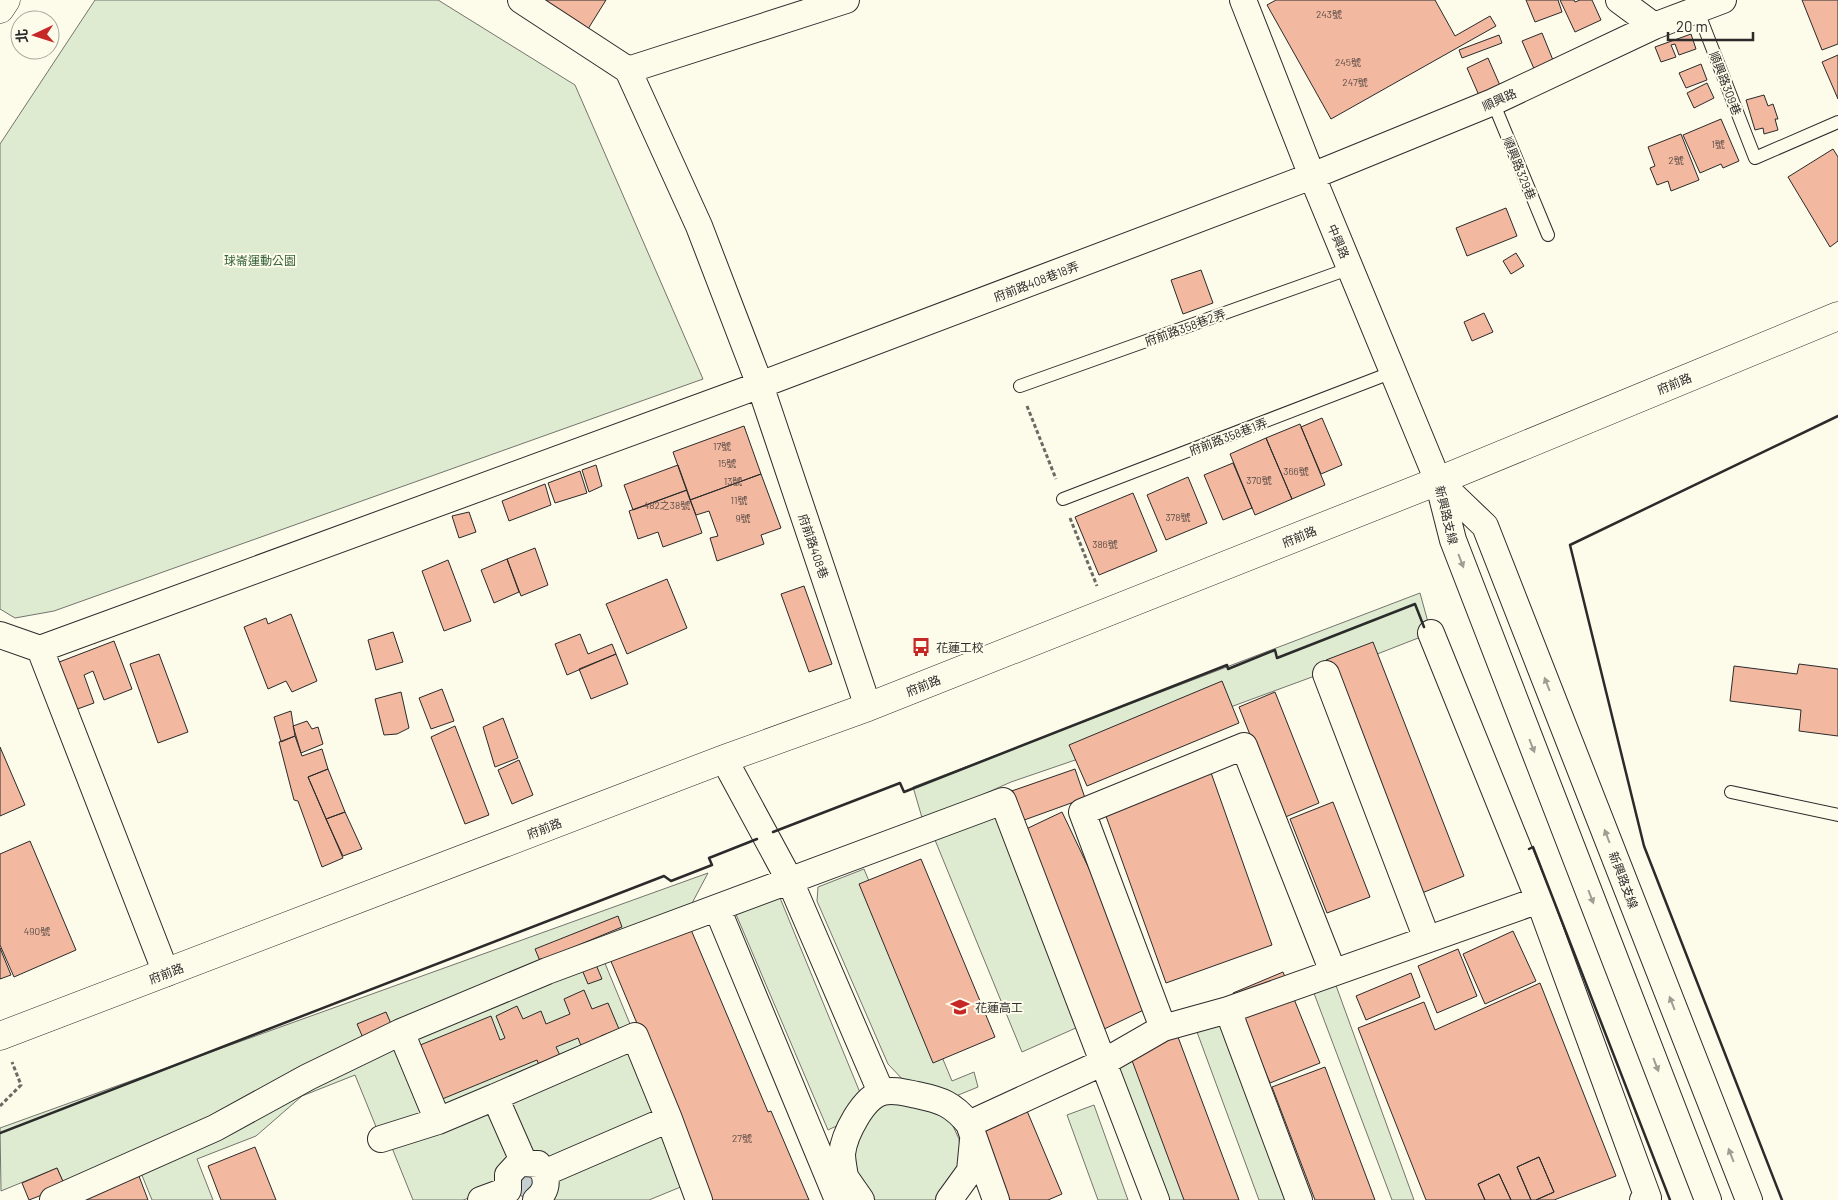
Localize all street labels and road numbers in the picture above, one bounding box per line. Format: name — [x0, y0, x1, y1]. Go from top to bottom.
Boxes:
street label: 順興路309巷 — [1707, 49, 1745, 117]
street label: 順興路 — [1480, 85, 1518, 113]
street label: 順興路329巷 — [1501, 134, 1539, 202]
street label: 中興路 — [1326, 222, 1352, 260]
street label: 府前路408巷18弄 — [991, 258, 1081, 304]
street label: 府前路358巷2弄 — [1143, 306, 1227, 348]
street label: 府前路 — [1655, 370, 1693, 396]
street label: 府前路358巷1弄 — [1187, 415, 1269, 457]
street label: 新興路支線 — [1433, 484, 1461, 546]
street label: 府前路408巷 — [796, 512, 832, 580]
street label: 府前路 — [1280, 523, 1318, 549]
street label: 府前路 — [904, 672, 942, 698]
street label: 府前路 — [525, 815, 563, 841]
street label: 新興路支線 — [1607, 849, 1641, 911]
street label: 府前路 — [147, 960, 185, 986]

